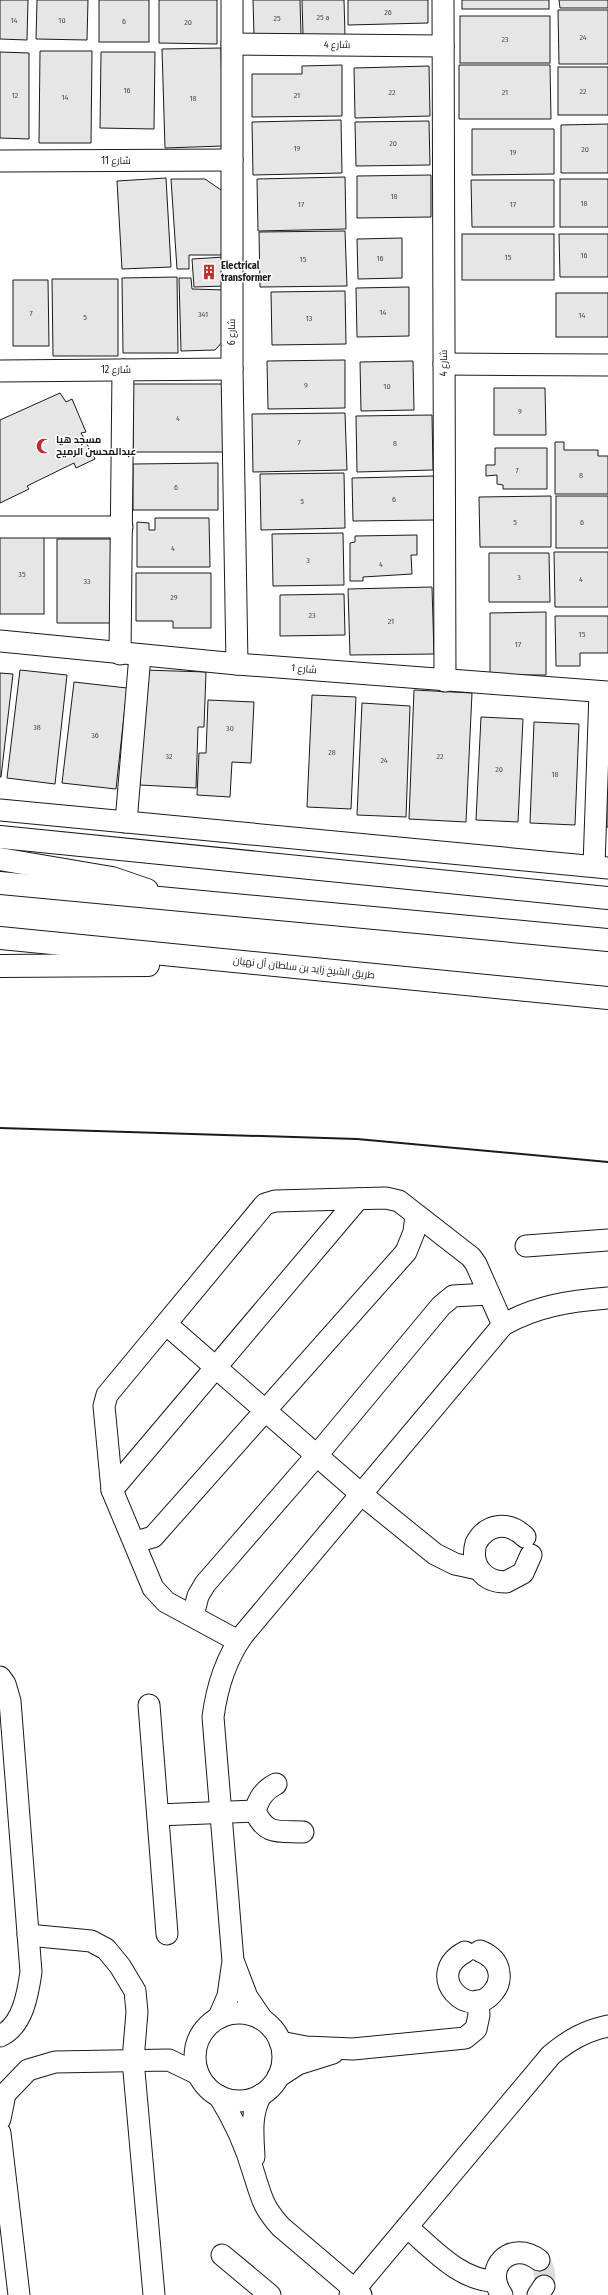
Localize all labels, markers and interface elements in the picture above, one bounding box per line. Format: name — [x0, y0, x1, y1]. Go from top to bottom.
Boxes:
house number: 26 — [384, 8, 392, 17]
house number: 25 a — [317, 13, 330, 22]
house number: 25 — [273, 14, 281, 23]
house number: 14 — [11, 16, 18, 25]
house number: 10 — [58, 16, 66, 25]
house number: 6 — [122, 17, 126, 26]
house number: 20 — [184, 18, 192, 27]
house number: 24 — [579, 33, 587, 42]
house number: 23 — [501, 35, 509, 44]
street label: شارع 4 — [324, 39, 350, 51]
house number: 16 — [123, 86, 131, 95]
house number: 22 — [579, 87, 587, 96]
house number: 22 — [388, 88, 396, 97]
house number: 21 — [502, 88, 508, 97]
house number: 12 — [12, 91, 19, 100]
house number: 21 — [294, 91, 300, 100]
house number: 14 — [62, 93, 69, 102]
house number: 18 — [189, 94, 197, 103]
house number: 20 — [389, 139, 397, 148]
house number: 19 — [293, 144, 301, 153]
house number: 20 — [581, 145, 589, 154]
house number: 19 — [509, 148, 517, 157]
street label: شارع 11 — [101, 155, 131, 167]
house number: 18 — [390, 192, 398, 201]
house number: 18 — [580, 199, 588, 208]
house number: 17 — [298, 200, 305, 209]
house number: 17 — [510, 200, 517, 209]
house number: 16 — [580, 251, 588, 260]
house number: 15 — [505, 253, 512, 262]
house number: 16 — [376, 254, 384, 263]
house number: 15 — [300, 255, 307, 264]
place label: Electrical transformer — [221, 260, 271, 284]
building icon: Electrical transformer — [200, 263, 218, 281]
house number: 14 — [380, 308, 387, 317]
house number: 7 — [29, 309, 33, 318]
house number: 341 — [198, 310, 208, 319]
house number: 14 — [579, 311, 586, 320]
house number: 5 — [83, 313, 87, 322]
house number: 13 — [306, 314, 313, 323]
street label: شارع 6 — [226, 319, 238, 345]
street label: شارع 4 — [438, 350, 450, 376]
street label: شارع 12 — [101, 364, 131, 376]
house number: 9 — [304, 381, 308, 390]
house number: 10 — [383, 382, 391, 391]
house number: 9 — [518, 407, 522, 416]
house number: 4 — [176, 414, 180, 423]
place label: مسجد هيا عبدالمحسن الرميح — [56, 434, 136, 459]
mosque icon: مسجد هيا عبدالمحسن الرميح — [35, 437, 53, 455]
house number: 7 — [297, 438, 301, 447]
house number: 8 — [393, 439, 397, 448]
house number: 7 — [515, 466, 519, 475]
house number: 8 — [579, 471, 583, 480]
house number: 6 — [174, 483, 178, 492]
house number: 6 — [392, 495, 396, 504]
house number: 5 — [300, 497, 304, 506]
house number: 5 — [513, 518, 517, 527]
house number: 6 — [580, 518, 584, 527]
house number: 4 — [171, 544, 175, 553]
house number: 3 — [306, 556, 310, 565]
house number: 4 — [379, 560, 383, 569]
house number: 35 — [18, 570, 26, 579]
house number: 3 — [517, 573, 521, 582]
house number: 4 — [579, 575, 583, 584]
house number: 33 — [83, 577, 91, 586]
house number: 29 — [170, 593, 178, 602]
house number: 23 — [308, 611, 316, 620]
house number: 21 — [388, 617, 394, 626]
house number: 15 — [579, 630, 586, 639]
house number: 17 — [515, 640, 522, 649]
street label: شارع 1 — [291, 662, 317, 676]
house number: 38 — [33, 723, 41, 732]
house number: 30 — [226, 724, 234, 733]
house number: 36 — [91, 731, 99, 740]
house number: 28 — [328, 748, 336, 757]
house number: 32 — [165, 752, 173, 761]
house number: 22 — [436, 752, 444, 761]
house number: 24 — [380, 756, 388, 765]
house number: 20 — [495, 765, 503, 774]
house number: 18 — [551, 770, 559, 779]
street label: طريق الشيخ زايد بن سلطان آل نهيان — [232, 955, 376, 981]

